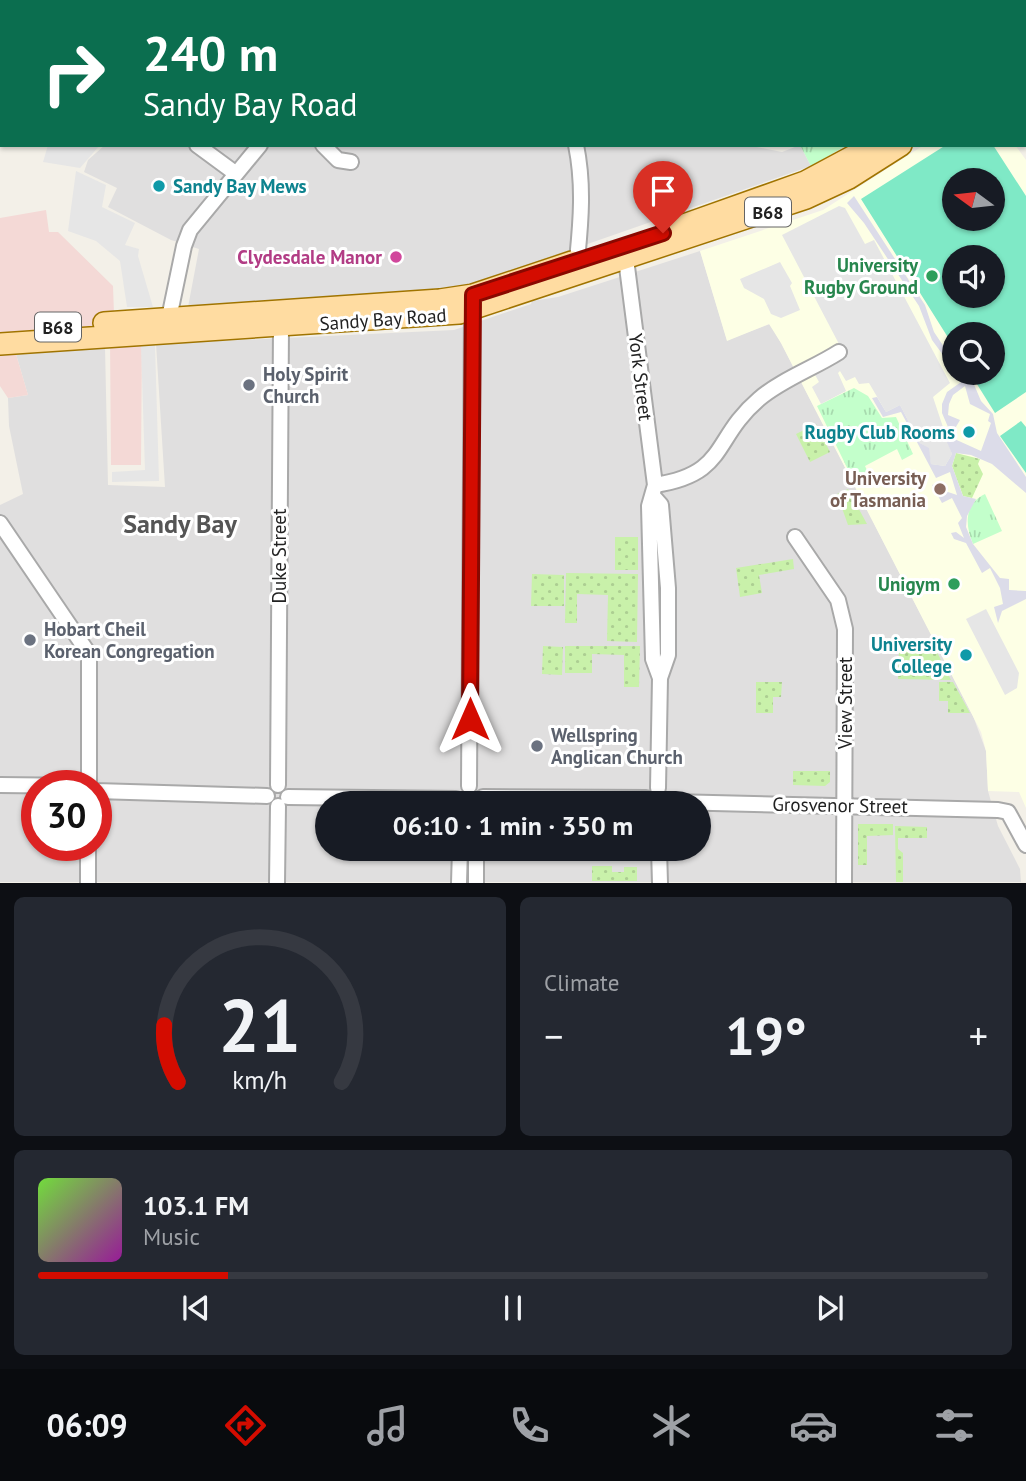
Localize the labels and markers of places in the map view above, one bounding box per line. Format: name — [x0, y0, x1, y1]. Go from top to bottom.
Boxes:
pin — [633, 161, 693, 233]
place label: Sandy Bay Mews — [173, 174, 307, 198]
marker: Sandy Bay Mews — [151, 178, 167, 194]
place label: Clydesdale Manor — [237, 245, 382, 269]
marker: Clydesdale Manor — [388, 249, 404, 265]
place label: University Rugby Ground — [804, 253, 919, 299]
marker: University Rugby Ground — [924, 268, 940, 284]
place label: Holy Spirit Church — [263, 362, 349, 408]
marker: Holy Spirit Church — [241, 377, 257, 393]
place label: Rugby Club Rooms — [805, 420, 955, 444]
marker: Rugby Club Rooms — [961, 424, 977, 440]
place label: University of Tasmania — [830, 466, 927, 512]
marker: University of Tasmania — [932, 481, 948, 497]
place label: Unigym — [878, 572, 940, 596]
marker: Unigym — [946, 576, 962, 592]
place label: Hobart Cheil Korean Congregation — [44, 617, 215, 663]
marker: Hobart Cheil Korean Congregation — [22, 632, 38, 648]
place label: University College — [871, 632, 953, 678]
marker: University College — [958, 647, 974, 663]
place label: Wellspring Anglican Church — [551, 723, 683, 769]
marker: Wellspring Anglican Church — [529, 738, 545, 754]

